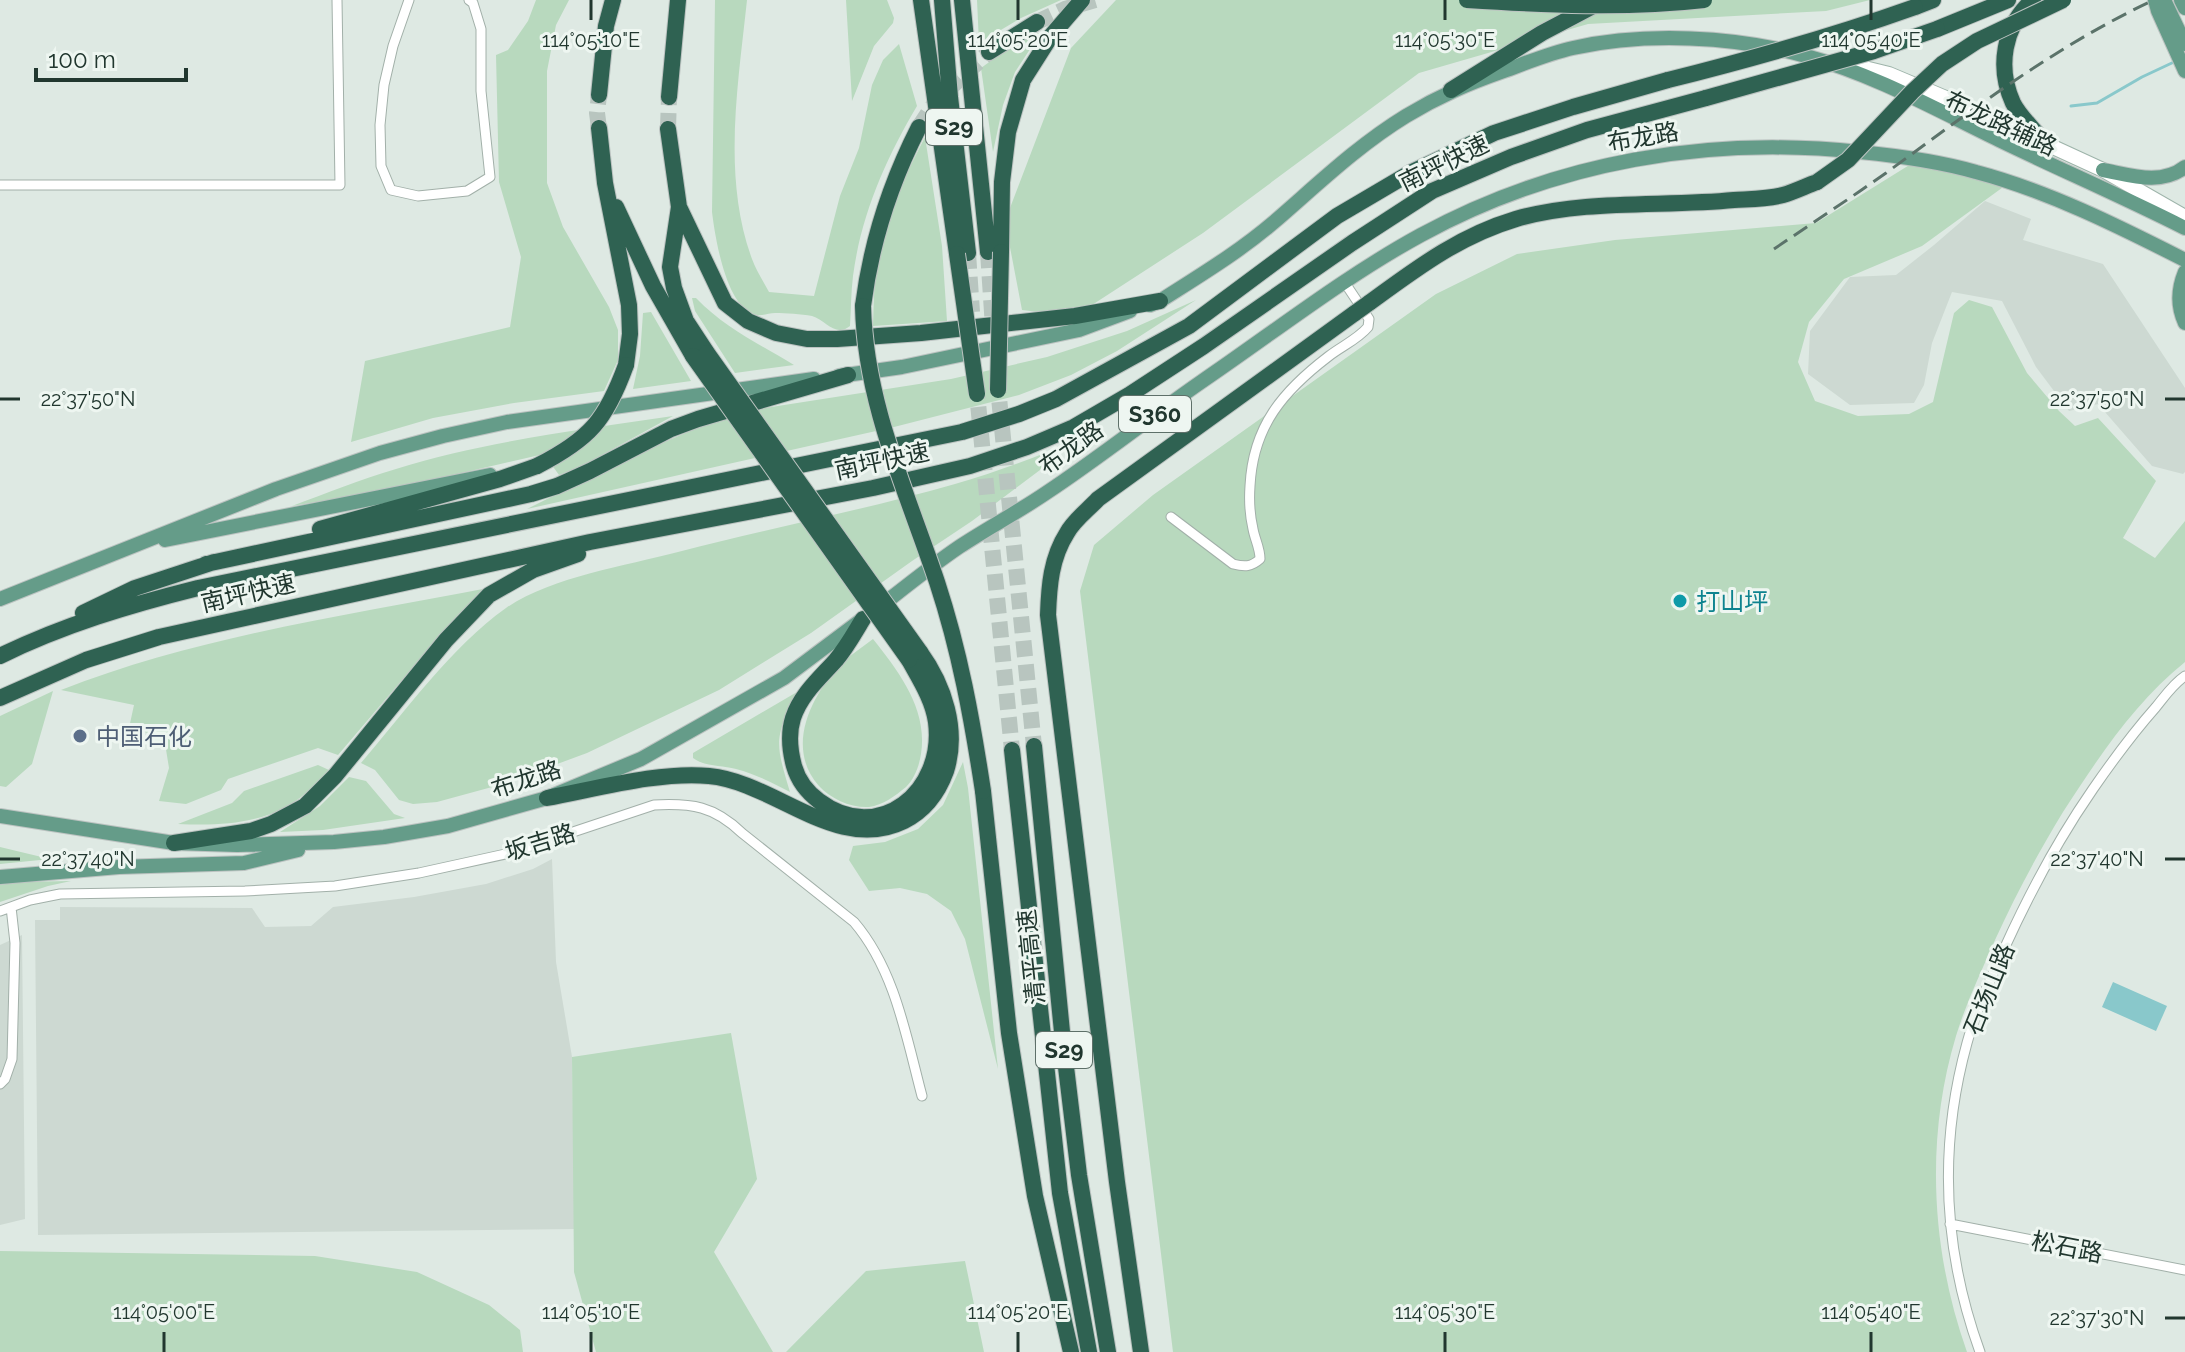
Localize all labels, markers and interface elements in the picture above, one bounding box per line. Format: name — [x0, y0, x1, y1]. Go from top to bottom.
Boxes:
text: 114°05'10"E — [542, 28, 640, 52]
text: 114°05'20"E — [968, 28, 1068, 52]
text: 114°05'30"E — [1395, 28, 1495, 52]
text: 114°05'40"E — [1821, 28, 1921, 52]
scale bar — [36, 32, 186, 82]
text: 100 m — [48, 45, 116, 74]
street label: 布龙路辅路 — [1940, 85, 2062, 161]
road number: S29 — [926, 109, 982, 145]
street label: 布龙路 — [1605, 116, 1681, 158]
street label: 南坪快速 — [1395, 129, 1493, 197]
text: 22°37'50"N — [41, 387, 135, 411]
text: 22°37'50"N — [2050, 387, 2144, 411]
road number: S360 — [1119, 396, 1191, 432]
street label: 布龙路 — [1033, 415, 1109, 481]
street label: 南坪快速 — [832, 437, 932, 485]
street label: 南坪快速 — [198, 568, 298, 618]
place label: 打山坪 — [1696, 587, 1768, 616]
marker: 打山坪 — [1671, 592, 1689, 610]
place label: 中国石化 — [96, 722, 192, 751]
marker: 中国石化 — [71, 727, 89, 745]
street label: 布龙路 — [487, 754, 565, 804]
street label: 坂吉路 — [501, 818, 579, 866]
text: 22°37'40"N — [41, 847, 135, 871]
text: 22°37'40"N — [2050, 847, 2144, 871]
street label: 清平高速 — [1012, 908, 1050, 1006]
street label: 石场山路 — [1958, 939, 2020, 1039]
road number: S29 — [1036, 1032, 1092, 1068]
street label: 松石路 — [2029, 1226, 2105, 1268]
text: 114°05'00"E — [113, 1300, 215, 1324]
text: 114°05'10"E — [542, 1300, 640, 1324]
text: 114°05'20"E — [968, 1300, 1068, 1324]
text: 114°05'30"E — [1395, 1300, 1495, 1324]
text: 114°05'40"E — [1821, 1300, 1921, 1324]
text: 22°37'30"N — [2050, 1306, 2144, 1330]

